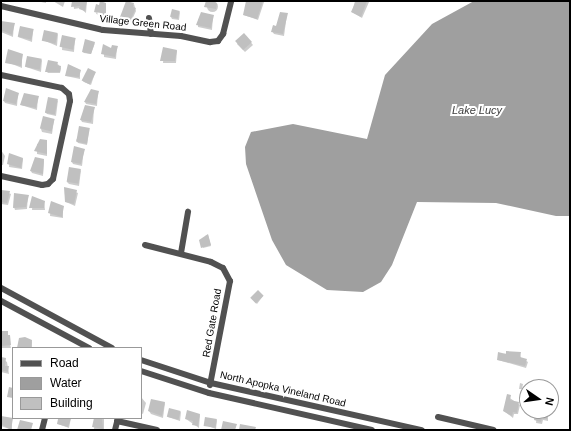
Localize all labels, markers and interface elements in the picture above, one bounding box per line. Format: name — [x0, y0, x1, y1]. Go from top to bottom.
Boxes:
street label: Village Green Road — [99, 12, 187, 34]
water label: Lake Lucy — [452, 103, 502, 117]
street label: Red Gate Road — [200, 288, 224, 358]
legend — [12, 347, 142, 419]
text: Road — [50, 356, 79, 370]
street label: North Apopka Vineland Road — [219, 369, 347, 409]
text: Water — [50, 376, 82, 390]
north arrow — [519, 379, 559, 419]
text: Building — [50, 396, 93, 410]
text: N — [543, 396, 556, 407]

